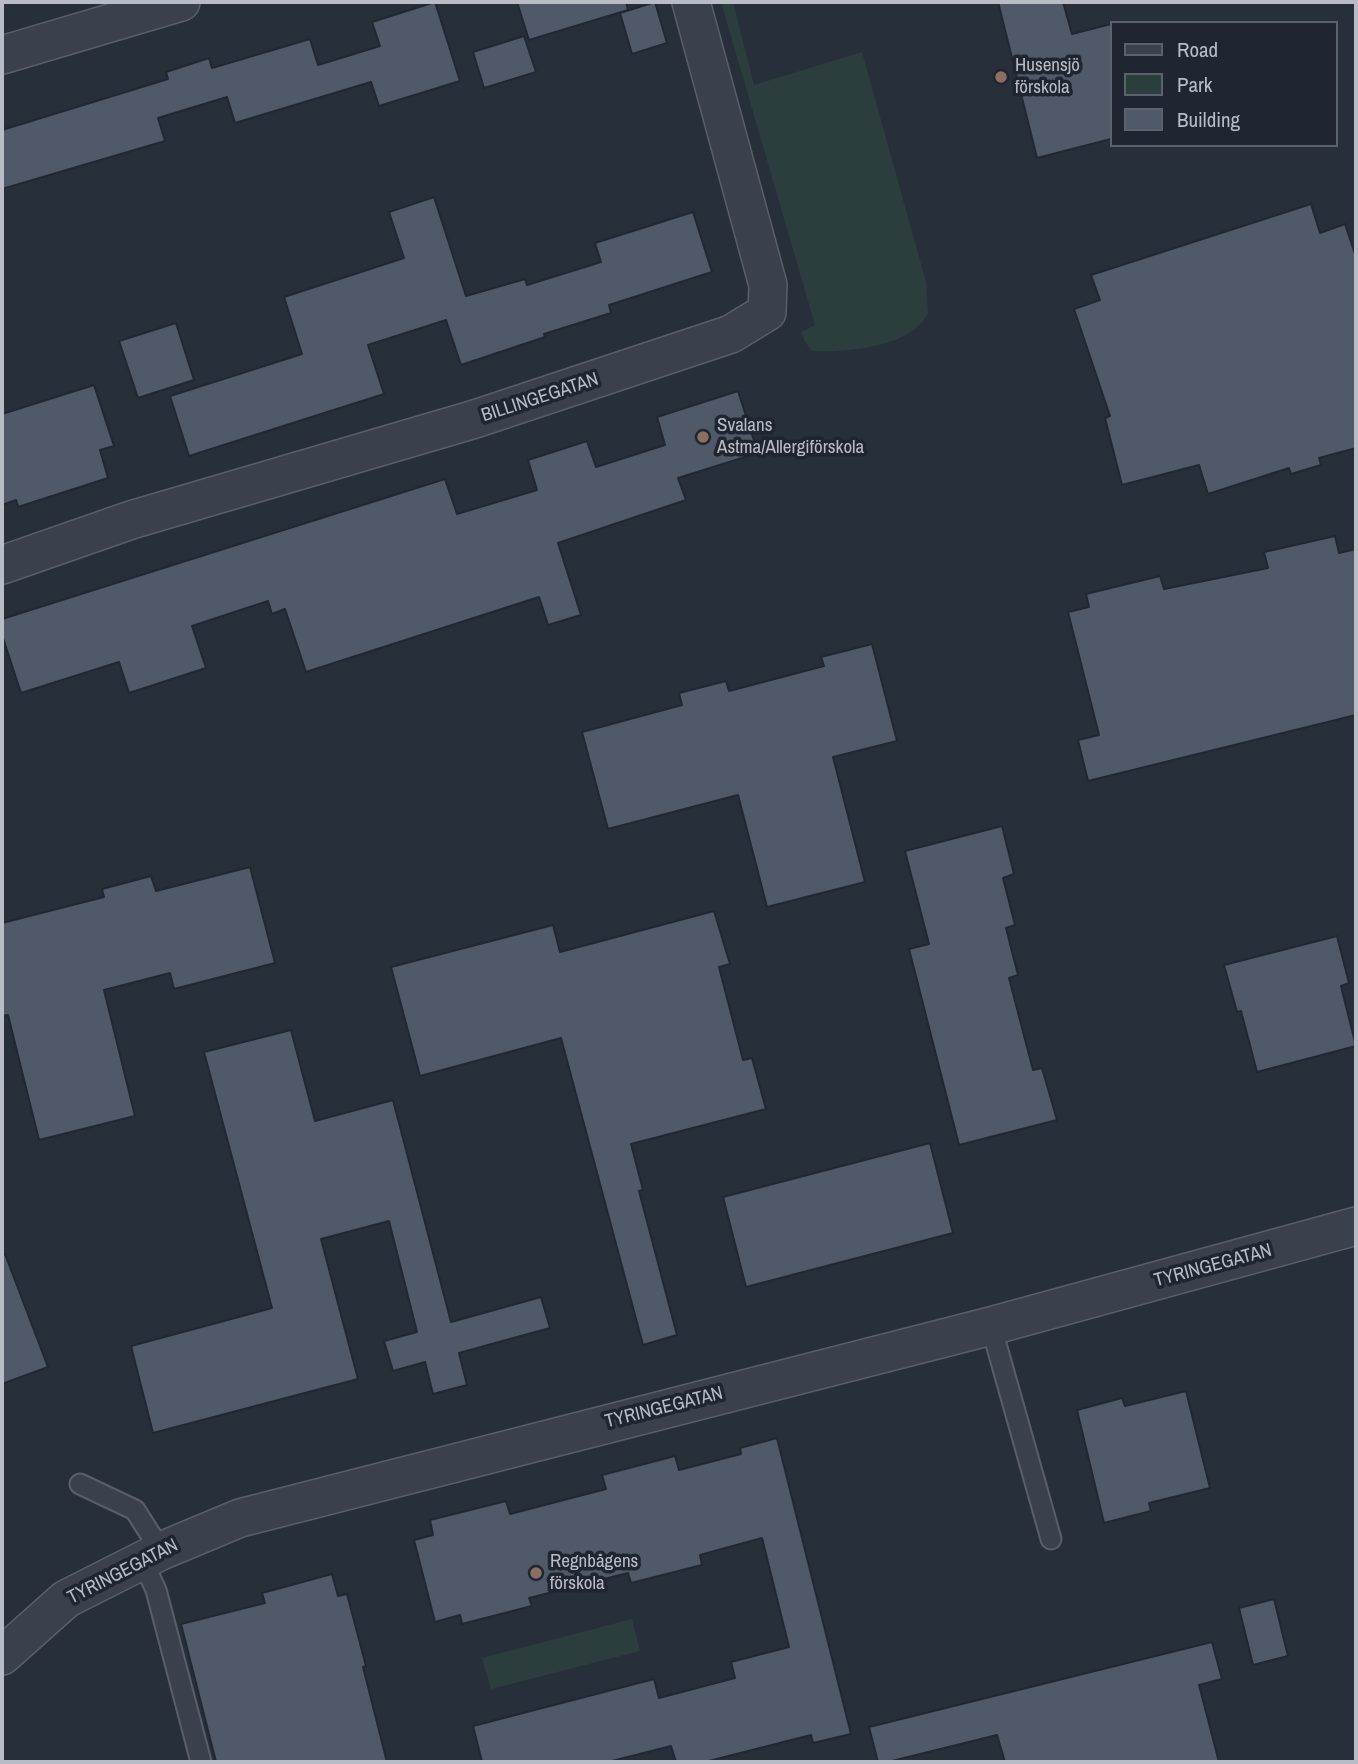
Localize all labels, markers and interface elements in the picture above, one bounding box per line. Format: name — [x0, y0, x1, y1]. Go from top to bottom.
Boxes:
legend — [1110, 21, 1337, 147]
text: Road — [1177, 35, 1218, 64]
place label: Husensjö förskola — [1015, 55, 1080, 99]
marker: Husensjö förskola — [993, 69, 1009, 85]
text: Park — [1177, 70, 1212, 99]
text: Building — [1177, 105, 1240, 134]
street label: BILLINGEGATAN — [479, 368, 601, 428]
place label: Svalans Astma/Allergiförskola — [717, 415, 864, 459]
marker: Svalans Astma/Allergiförskola — [695, 429, 711, 445]
street label: TYRINGEGATAN — [1152, 1239, 1274, 1293]
street label: TYRINGEGATAN — [603, 1382, 725, 1434]
street label: TYRINGEGATAN — [64, 1534, 182, 1610]
place label: Regnbågens förskola — [550, 1551, 638, 1595]
marker: Regnbågens förskola — [528, 1565, 544, 1581]

